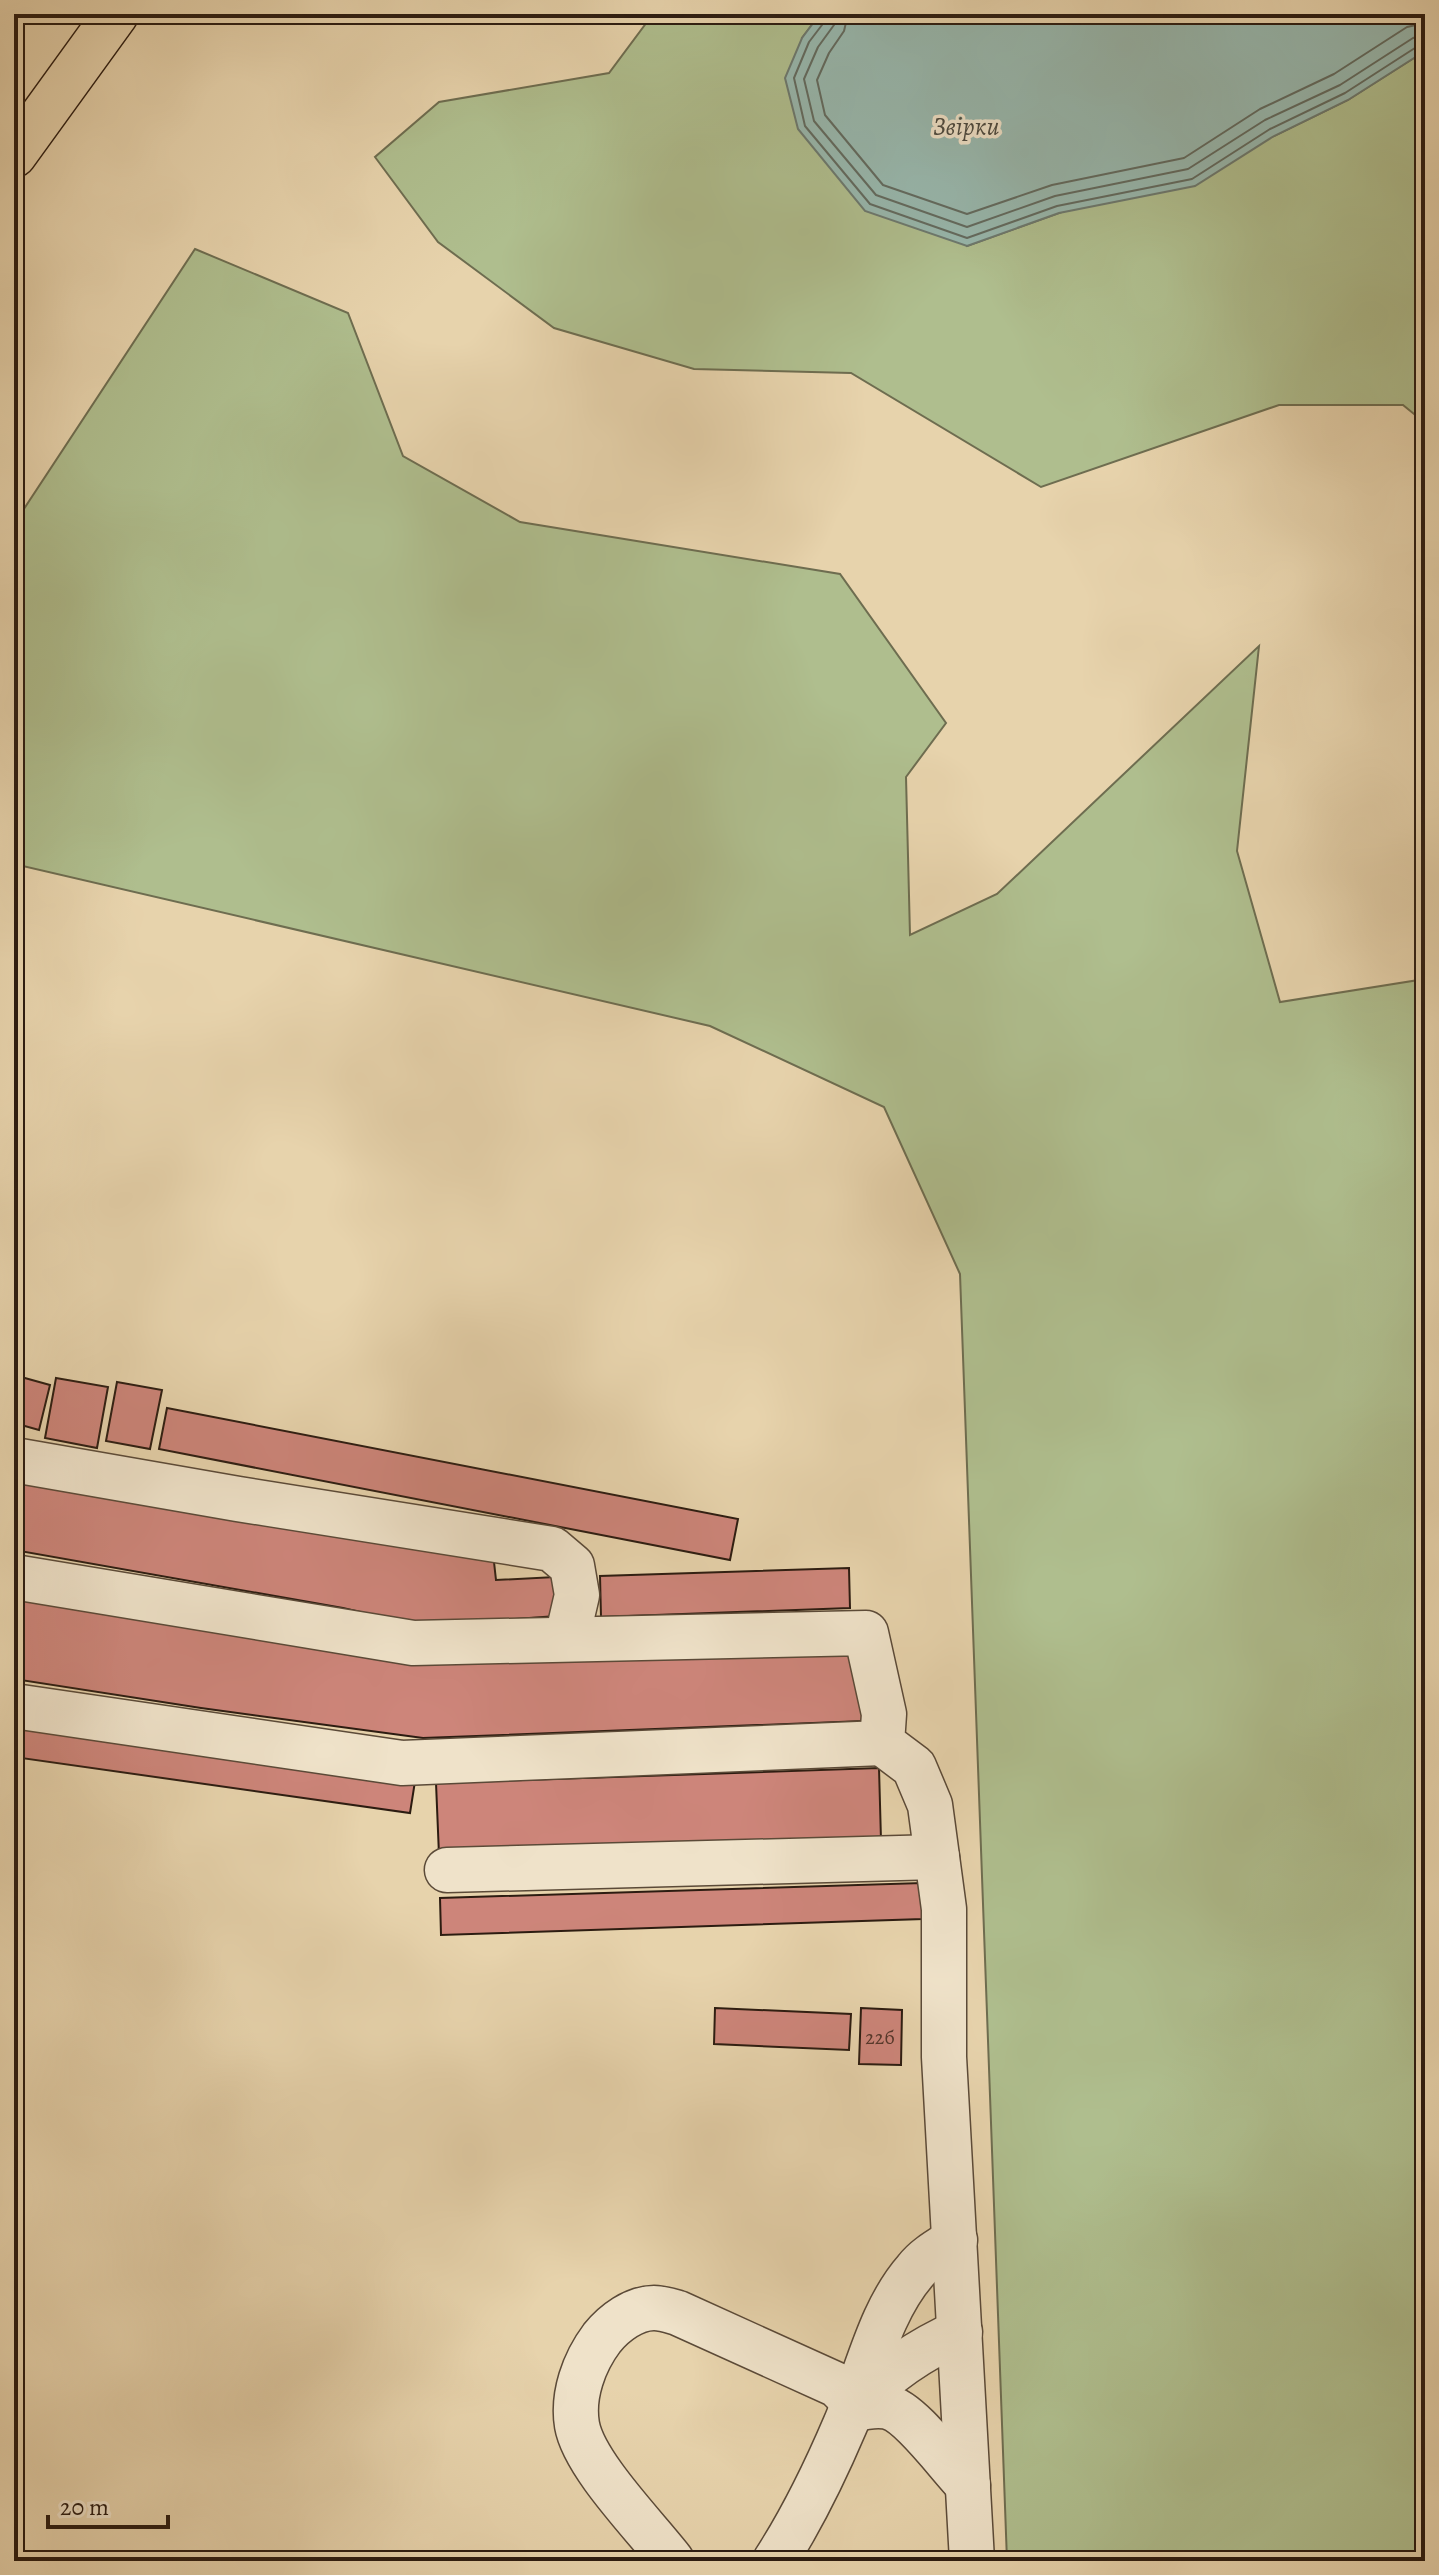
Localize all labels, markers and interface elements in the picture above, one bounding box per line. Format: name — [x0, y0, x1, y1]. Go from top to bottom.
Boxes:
water label: Звірки — [933, 109, 999, 144]
house number: 22б — [865, 2024, 895, 2051]
scale bar — [48, 2479, 168, 2529]
text: 20 m — [60, 2491, 109, 2523]

